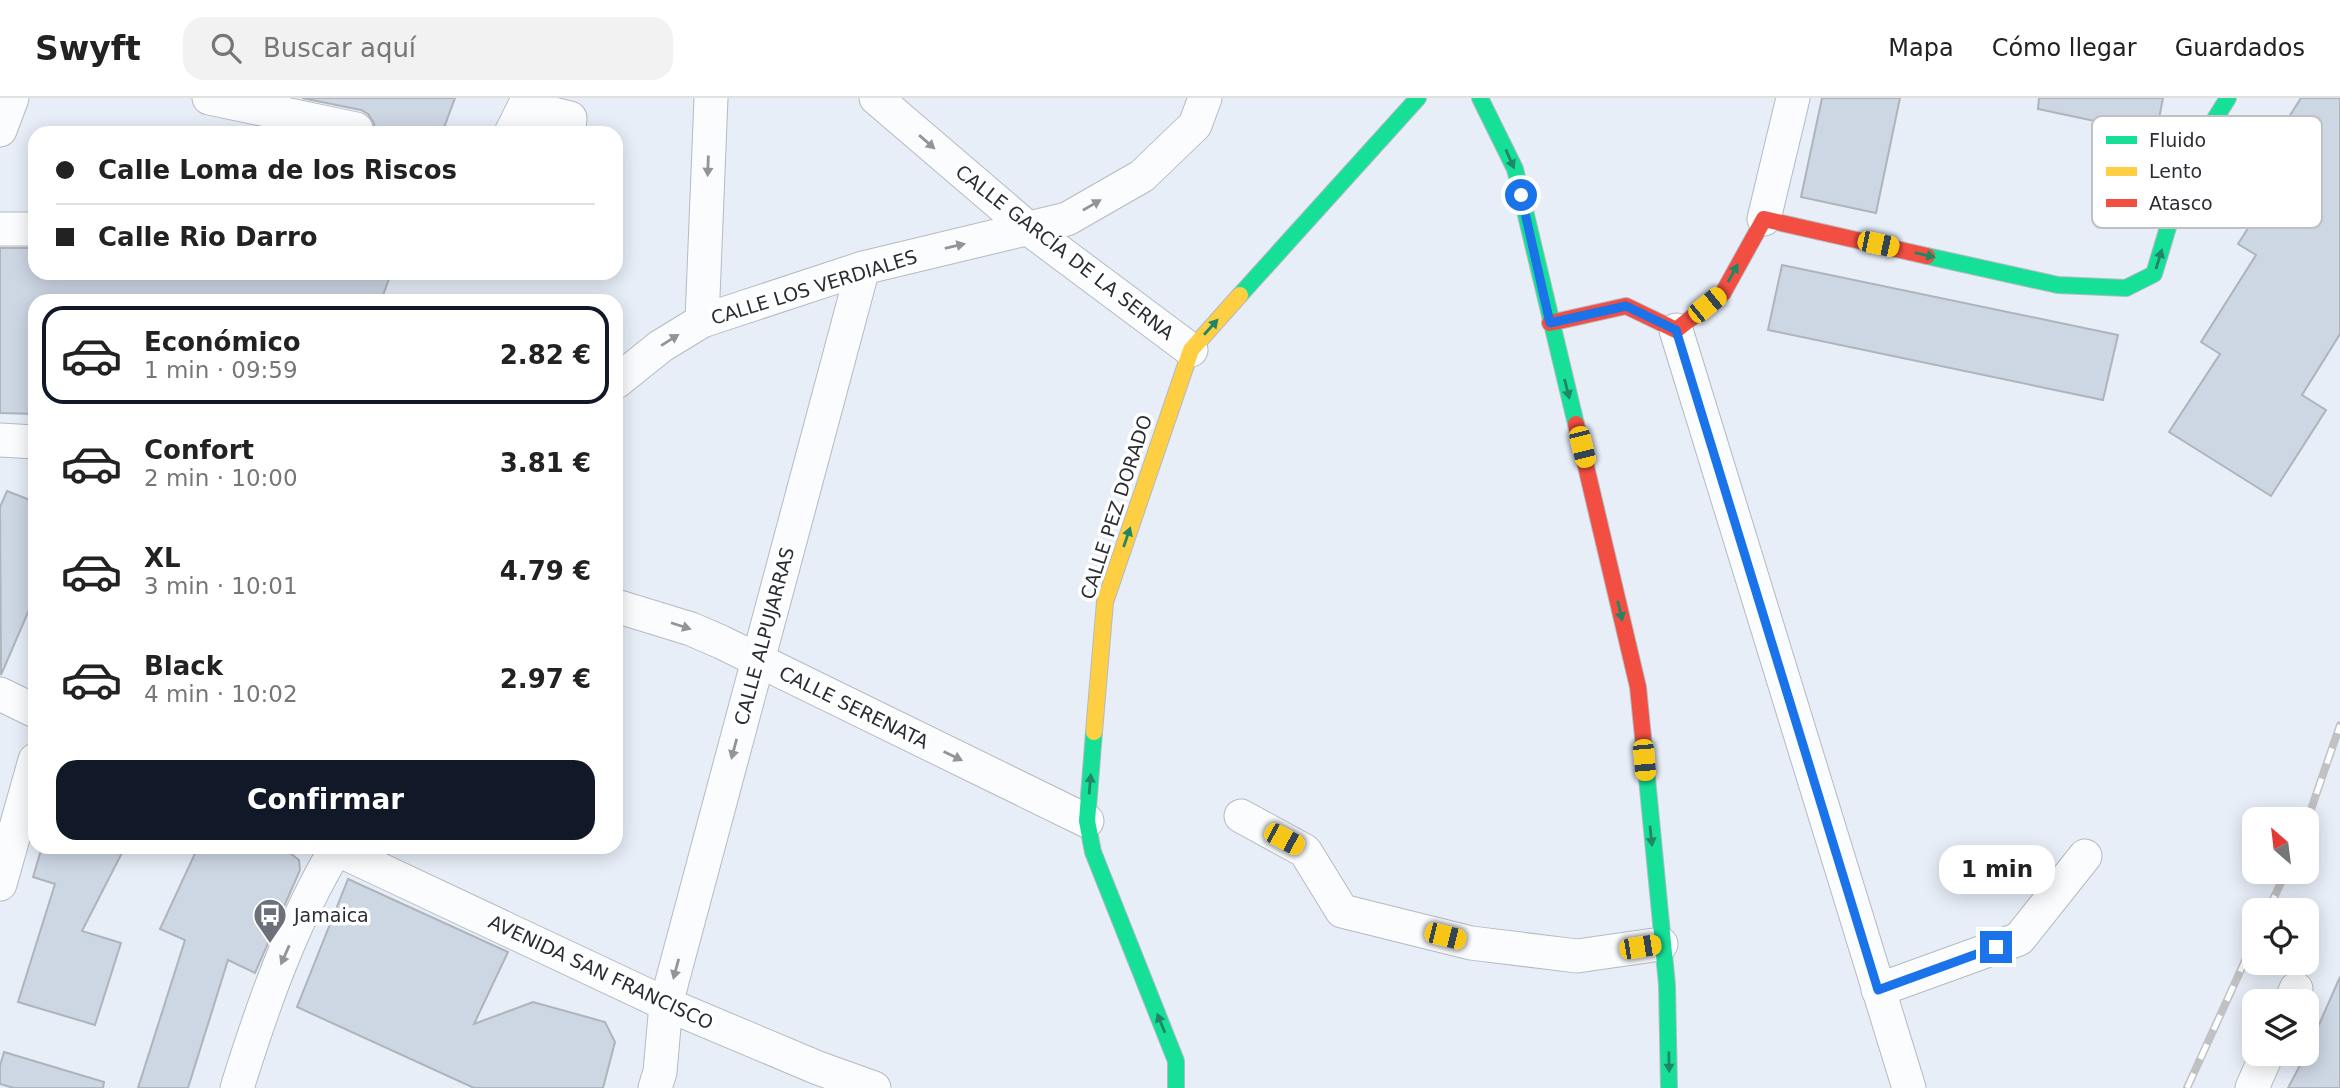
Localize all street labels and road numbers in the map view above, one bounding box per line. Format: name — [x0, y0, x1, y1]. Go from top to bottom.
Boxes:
street label: CALLE GARCÍA DE LA SERNA — [952, 160, 1178, 344]
street label: CALLE LOS VERDIALES — [708, 245, 920, 329]
street label: CALLE PEZ DORADO — [1076, 412, 1156, 602]
street label: CALLE ALPUJARRAS — [730, 545, 798, 727]
street label: CALLE SERENATA — [776, 661, 932, 753]
street label: AVENIDA SAN FRANCISCO — [485, 910, 717, 1034]

